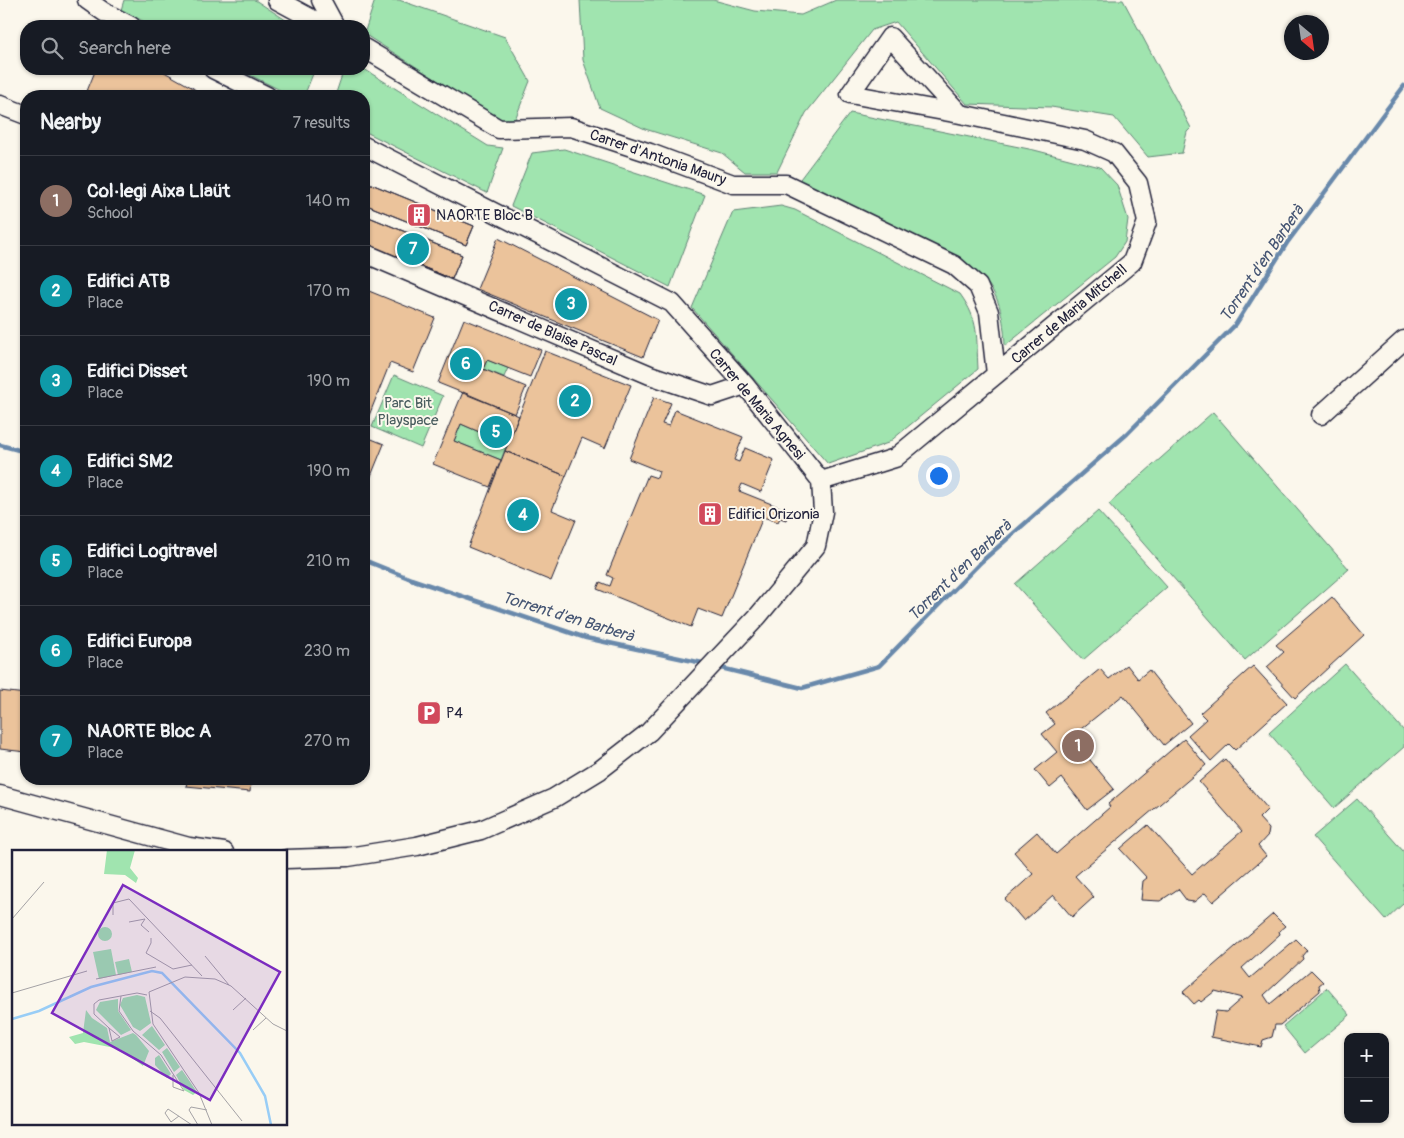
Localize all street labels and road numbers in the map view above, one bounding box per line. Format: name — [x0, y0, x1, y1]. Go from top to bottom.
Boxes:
street label: Carrer d'Antonia Maury — [587, 125, 729, 190]
street label: Carrer de Maria Mitchell — [1007, 260, 1131, 368]
street label: Carrer de Blaise Pascal — [485, 296, 620, 370]
street label: Carrer de Maria Agnesi — [705, 345, 809, 464]

